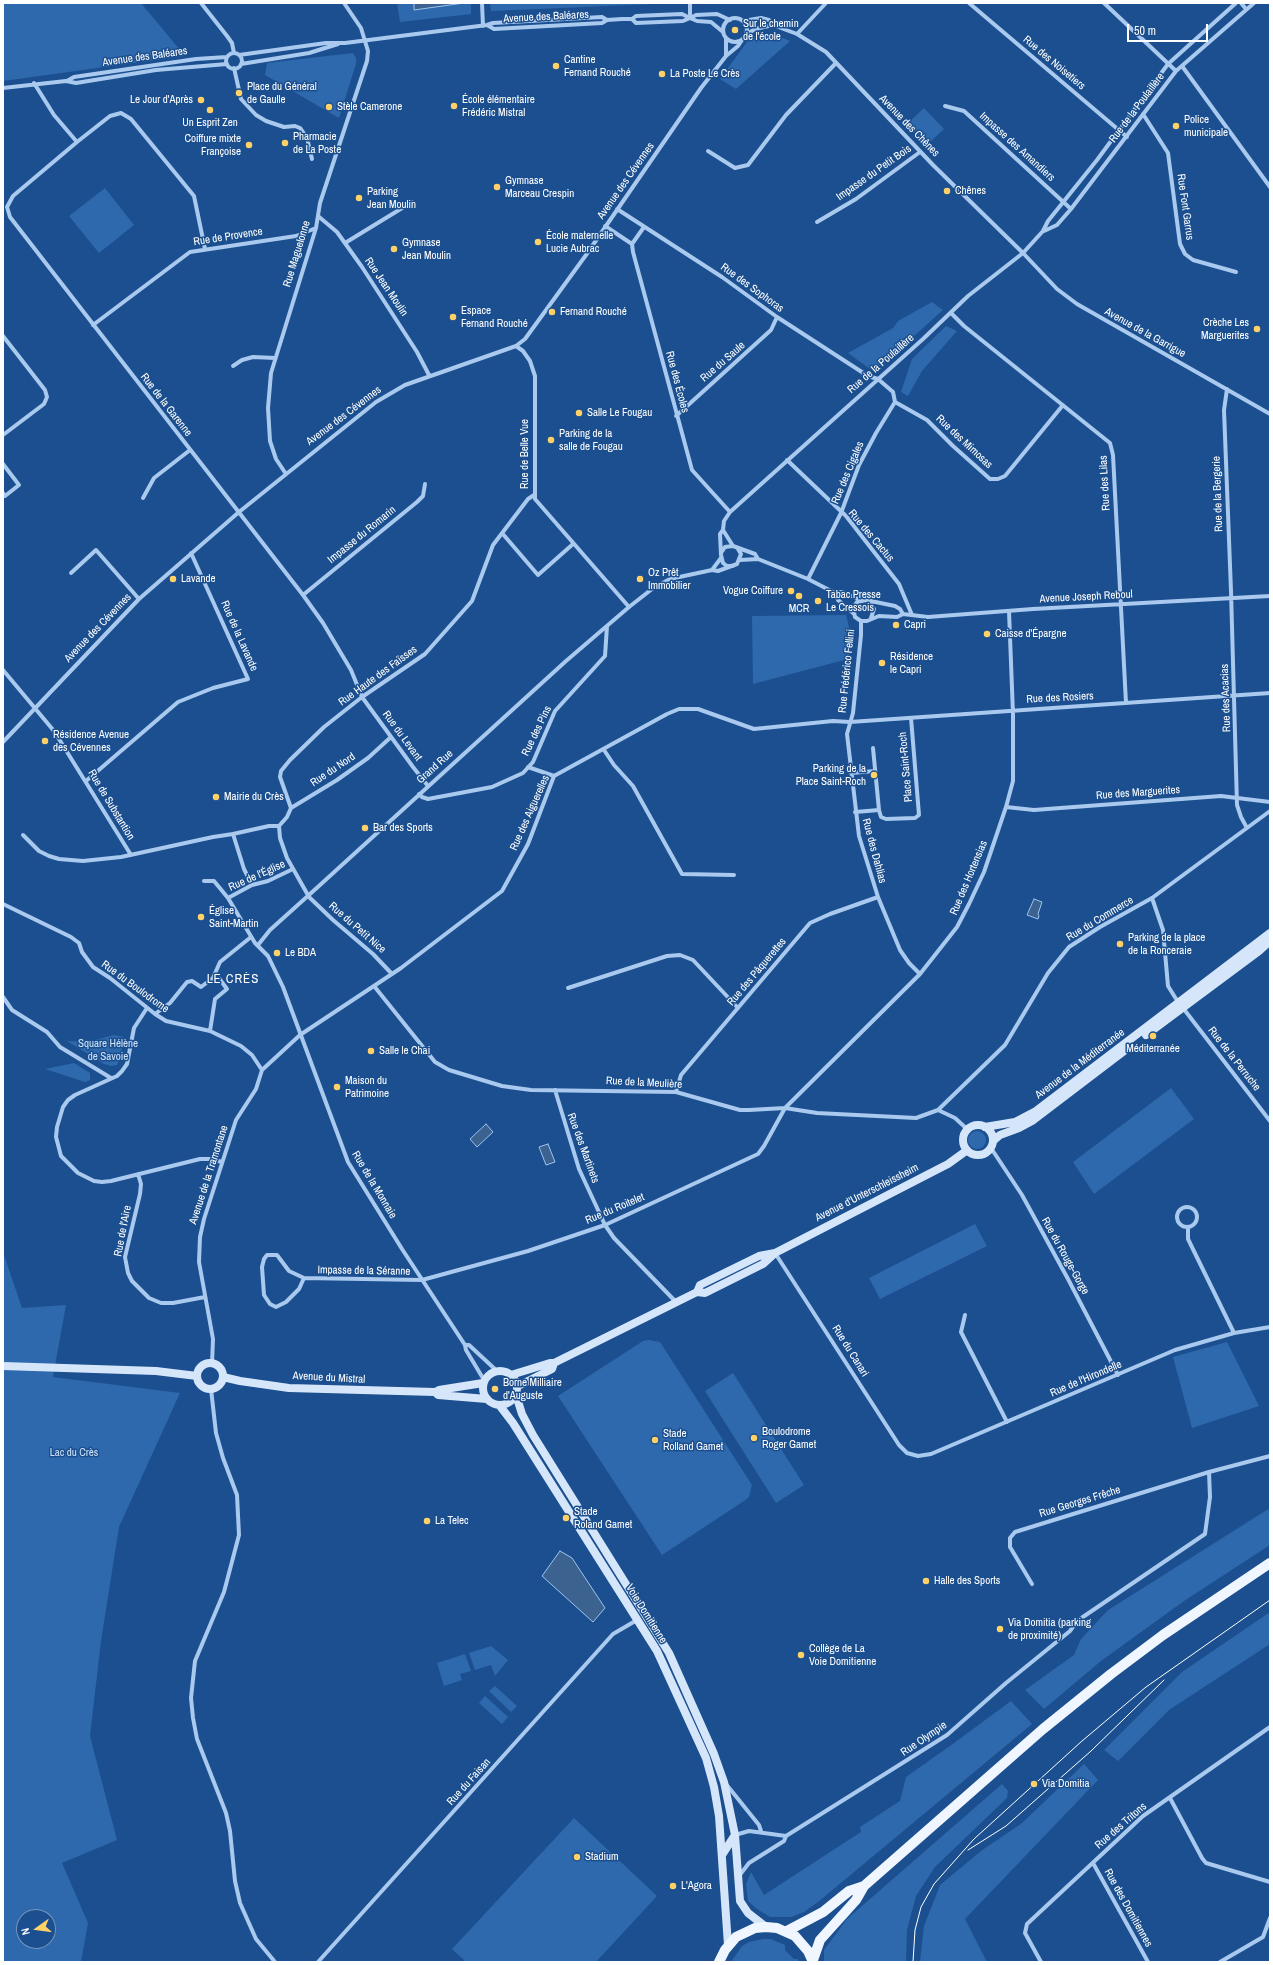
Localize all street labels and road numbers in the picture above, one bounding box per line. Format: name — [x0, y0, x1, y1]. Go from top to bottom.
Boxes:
street label: Avenue des Baléares — [503, 8, 589, 26]
street label: Rue des Noisetiers — [1020, 33, 1088, 93]
street label: Avenue des Baléares — [102, 45, 188, 69]
street label: Rue de la Poulaillère — [1107, 71, 1167, 145]
street label: Avenue des Chênes — [876, 92, 942, 160]
street label: Impasse des Amandiers — [976, 110, 1058, 184]
street label: Avenue des Cévennes — [595, 140, 657, 222]
street label: Impasse du Petit Bois — [834, 142, 914, 204]
street label: Rue Font Garrus — [1174, 173, 1196, 241]
street label: Rue Maguelonne — [281, 219, 313, 289]
street label: Rue de Provence — [193, 225, 263, 249]
street label: Rue Jean Moulin — [361, 255, 411, 319]
street label: Rue des Sophoras — [718, 261, 786, 315]
street label: Avenue de la Garrigue — [1102, 305, 1188, 361]
street label: Rue de la Poulaillère — [845, 332, 917, 396]
street label: Rue du Saule — [698, 339, 748, 385]
street label: Rue des Écoles — [662, 350, 692, 414]
street label: Rue de la Garenne — [137, 371, 195, 439]
street label: Avenue des Cévennes — [304, 383, 384, 449]
street label: Rue des Mimosas — [933, 412, 995, 472]
street label: Rue de Belle Vue — [518, 419, 532, 489]
street label: Rue des Cigales — [829, 440, 867, 506]
street label: Rue des Lilas — [1097, 455, 1113, 511]
street label: Rue de la Bergerie — [1210, 456, 1226, 532]
street label: Impasse du Romarin — [325, 504, 399, 566]
street label: Rue des Cactus — [845, 507, 897, 565]
street label: Avenue Joseph Reboul — [1039, 588, 1133, 606]
street label: Avenue des Cévennes — [62, 591, 134, 665]
street label: Rue de la Lavande — [218, 599, 260, 673]
street label: Rue Frédérico Fellini — [836, 628, 858, 714]
street label: Rue Haute des Faïsses — [336, 643, 420, 709]
street label: Rue des Acacias — [1218, 664, 1234, 732]
street label: Rue des Rosiers — [1026, 690, 1094, 706]
street label: Rue des Pins — [519, 704, 555, 758]
street label: Rue du Levant — [379, 708, 425, 764]
street label: Place Saint-Roch — [896, 731, 916, 803]
street label: Grand Rue — [414, 747, 456, 787]
street label: Rue du Nord — [308, 750, 358, 790]
street label: Rue de Substantion — [85, 767, 137, 843]
street label: Rue des Aiguerelles — [507, 773, 553, 853]
street label: Rue des Marguerites — [1096, 783, 1180, 803]
street label: Rue des Dahlias — [859, 817, 889, 885]
street label: Rue des Hortensias — [947, 839, 991, 917]
street label: Rue de l'Église — [227, 858, 287, 894]
street label: Rue du Commerce — [1064, 894, 1136, 944]
street label: Rue du Petit Nice — [326, 900, 388, 956]
street label: Rue des Pâquerettes — [725, 935, 789, 1009]
street label: Rue du Boulodrome — [99, 958, 171, 1016]
street label: Rue de la Perruche — [1205, 1024, 1263, 1094]
street label: Avenue de la Méditerranée — [1033, 1026, 1127, 1102]
street label: Rue de la Meulière — [606, 1074, 682, 1092]
street label: Rue des Martinets — [564, 1111, 602, 1185]
street label: Avenue de la Tramontane — [187, 1124, 231, 1226]
street label: Rue de la Monnaie — [349, 1149, 399, 1221]
street label: Avenue d'Unterschleissheim — [813, 1161, 921, 1225]
street label: Rue du Roitelet — [584, 1191, 646, 1227]
street label: Rue de l'Aire — [112, 1204, 134, 1258]
street label: Rue du Rouge-Gorge — [1038, 1215, 1092, 1297]
street label: Impasse de la Séranne — [318, 1264, 410, 1278]
street label: Rue du Canari — [829, 1323, 871, 1379]
street label: Rue de l'Hirondelle — [1048, 1358, 1124, 1400]
street label: Avenue du Mistral — [292, 1370, 366, 1386]
street label: Rue Georges Frêche — [1038, 1483, 1122, 1521]
street label: Voie Domitienne — [623, 1582, 669, 1646]
street label: Rue Olympie — [898, 1719, 950, 1759]
street label: Rue du Faisan — [444, 1756, 494, 1808]
street label: Rue des Tritons — [1093, 1800, 1149, 1852]
street label: Rue des Domitiennes — [1101, 1867, 1155, 1949]

